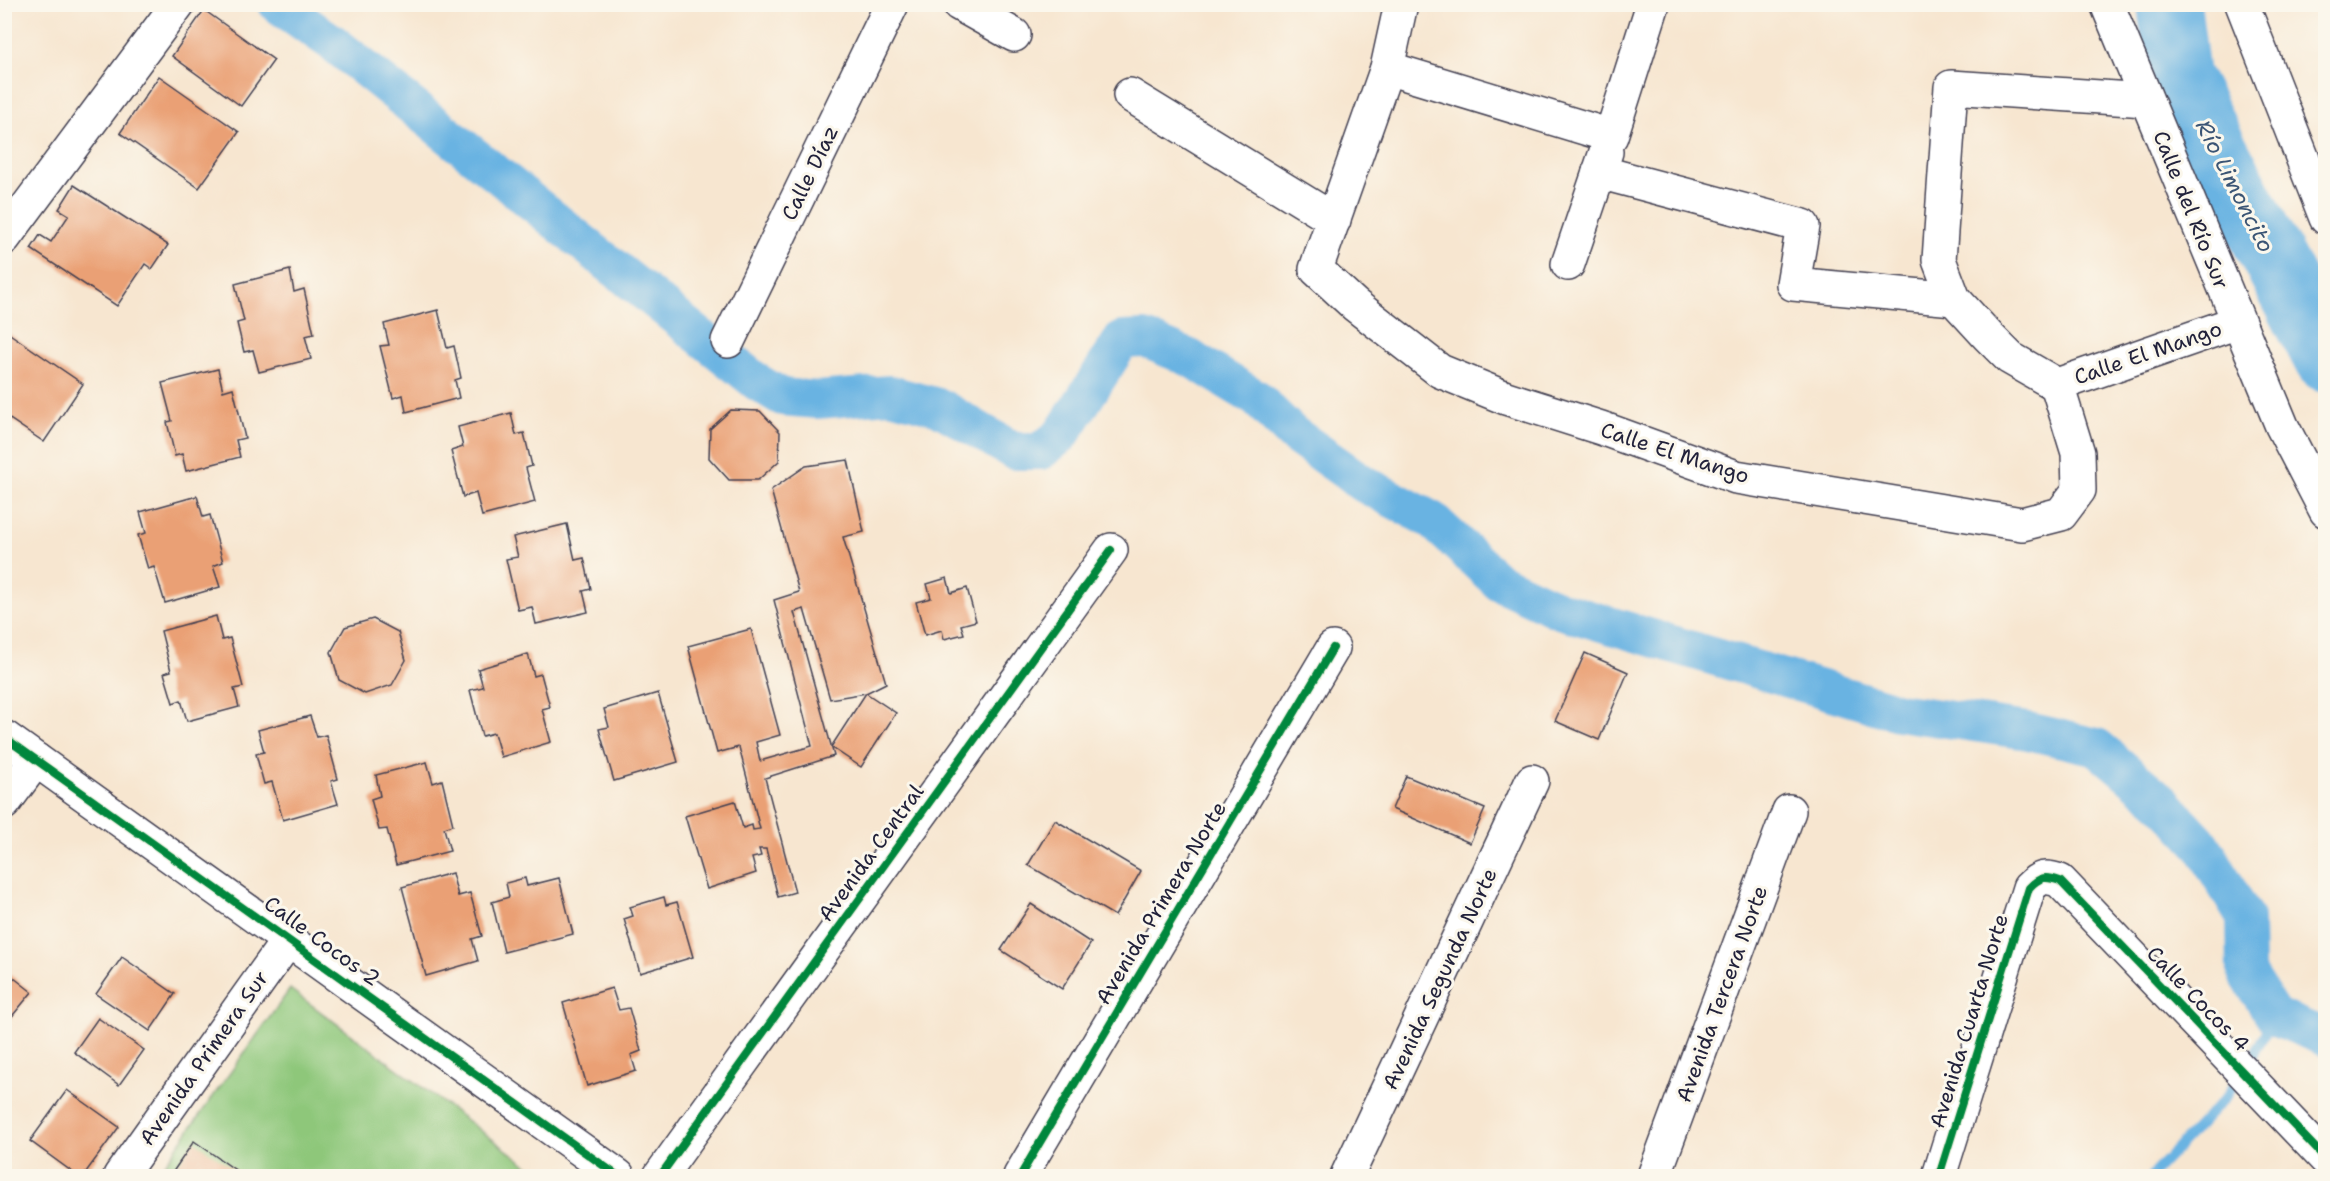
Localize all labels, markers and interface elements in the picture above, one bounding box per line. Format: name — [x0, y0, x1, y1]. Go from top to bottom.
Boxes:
water label: Río Limoncito — [2189, 115, 2281, 257]
street label: Calle Díaz — [775, 121, 845, 225]
street label: Calle del Río Sur — [2146, 127, 2236, 293]
street label: Calle El Mango — [2070, 315, 2226, 391]
street label: Calle El Mango — [1597, 416, 1753, 490]
street label: Avenida Central — [812, 778, 931, 927]
street label: Avenida Primera Norte — [1089, 796, 1233, 1010]
street label: Avenida Segunda Norte — [1376, 864, 1504, 1094]
street label: Avenida Tercera Norte — [1670, 882, 1774, 1106]
street label: Calle Cocos 2 — [258, 889, 386, 993]
street label: Avenida Cuarta Norte — [1923, 911, 2015, 1131]
street label: Calle Cocos 4 — [2140, 940, 2256, 1058]
street label: Avenida Primera Sur — [133, 965, 275, 1151]

